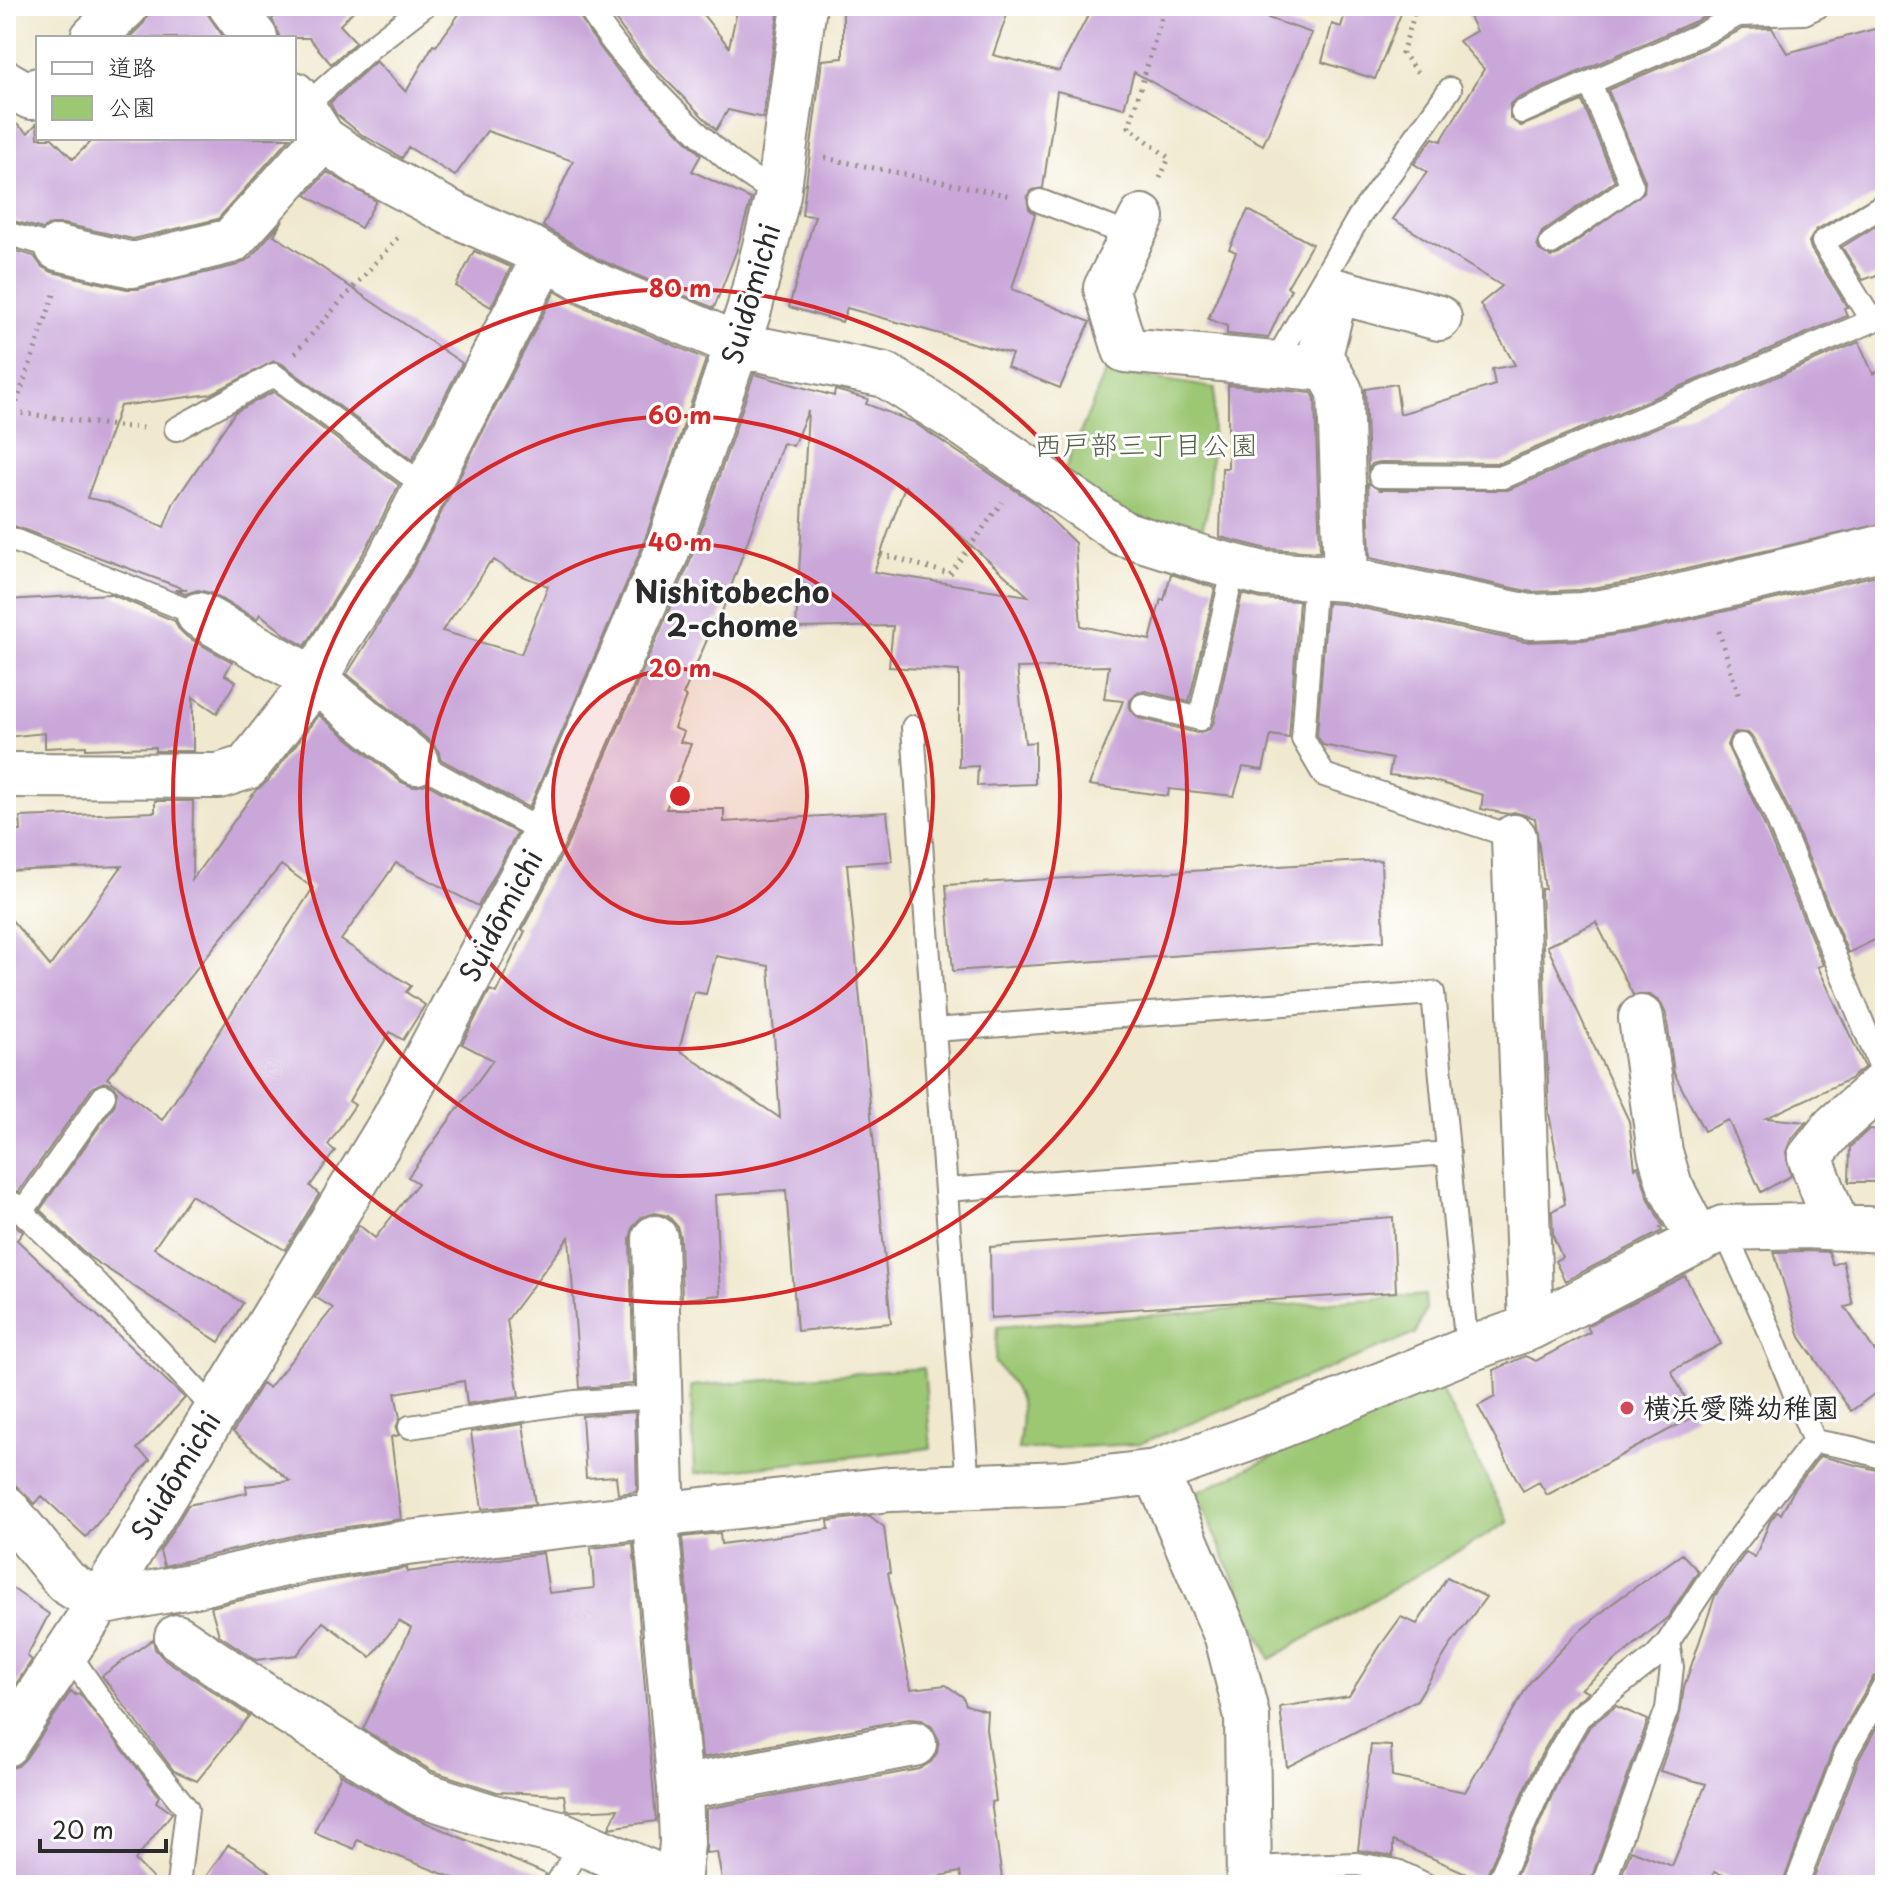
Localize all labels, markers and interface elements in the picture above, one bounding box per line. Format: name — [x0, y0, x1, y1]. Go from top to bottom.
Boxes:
legend — [36, 36, 296, 140]
text: 道路 — [108, 48, 156, 84]
text: 公園 — [108, 88, 156, 124]
street label: Suidōmichi — [709, 218, 790, 369]
text: 80 m — [649, 269, 711, 305]
text: 60 m — [648, 396, 712, 432]
park label: 西戸部三丁目公園 — [1034, 422, 1258, 465]
text: 40 m — [648, 523, 712, 559]
district label: Nishitobecho 2-chome — [635, 568, 829, 647]
text: 20 m — [649, 649, 711, 685]
centre of rings — [666, 782, 694, 810]
street label: Suidōmichi — [447, 841, 553, 989]
place label: 横浜愛隣幼稚園 — [1643, 1385, 1839, 1428]
marker: 横浜愛隣幼稚園 — [1618, 1399, 1636, 1417]
street label: Suidōmichi — [119, 1402, 230, 1548]
scale bar — [40, 1803, 166, 1853]
text: 20 m — [52, 1811, 114, 1847]

